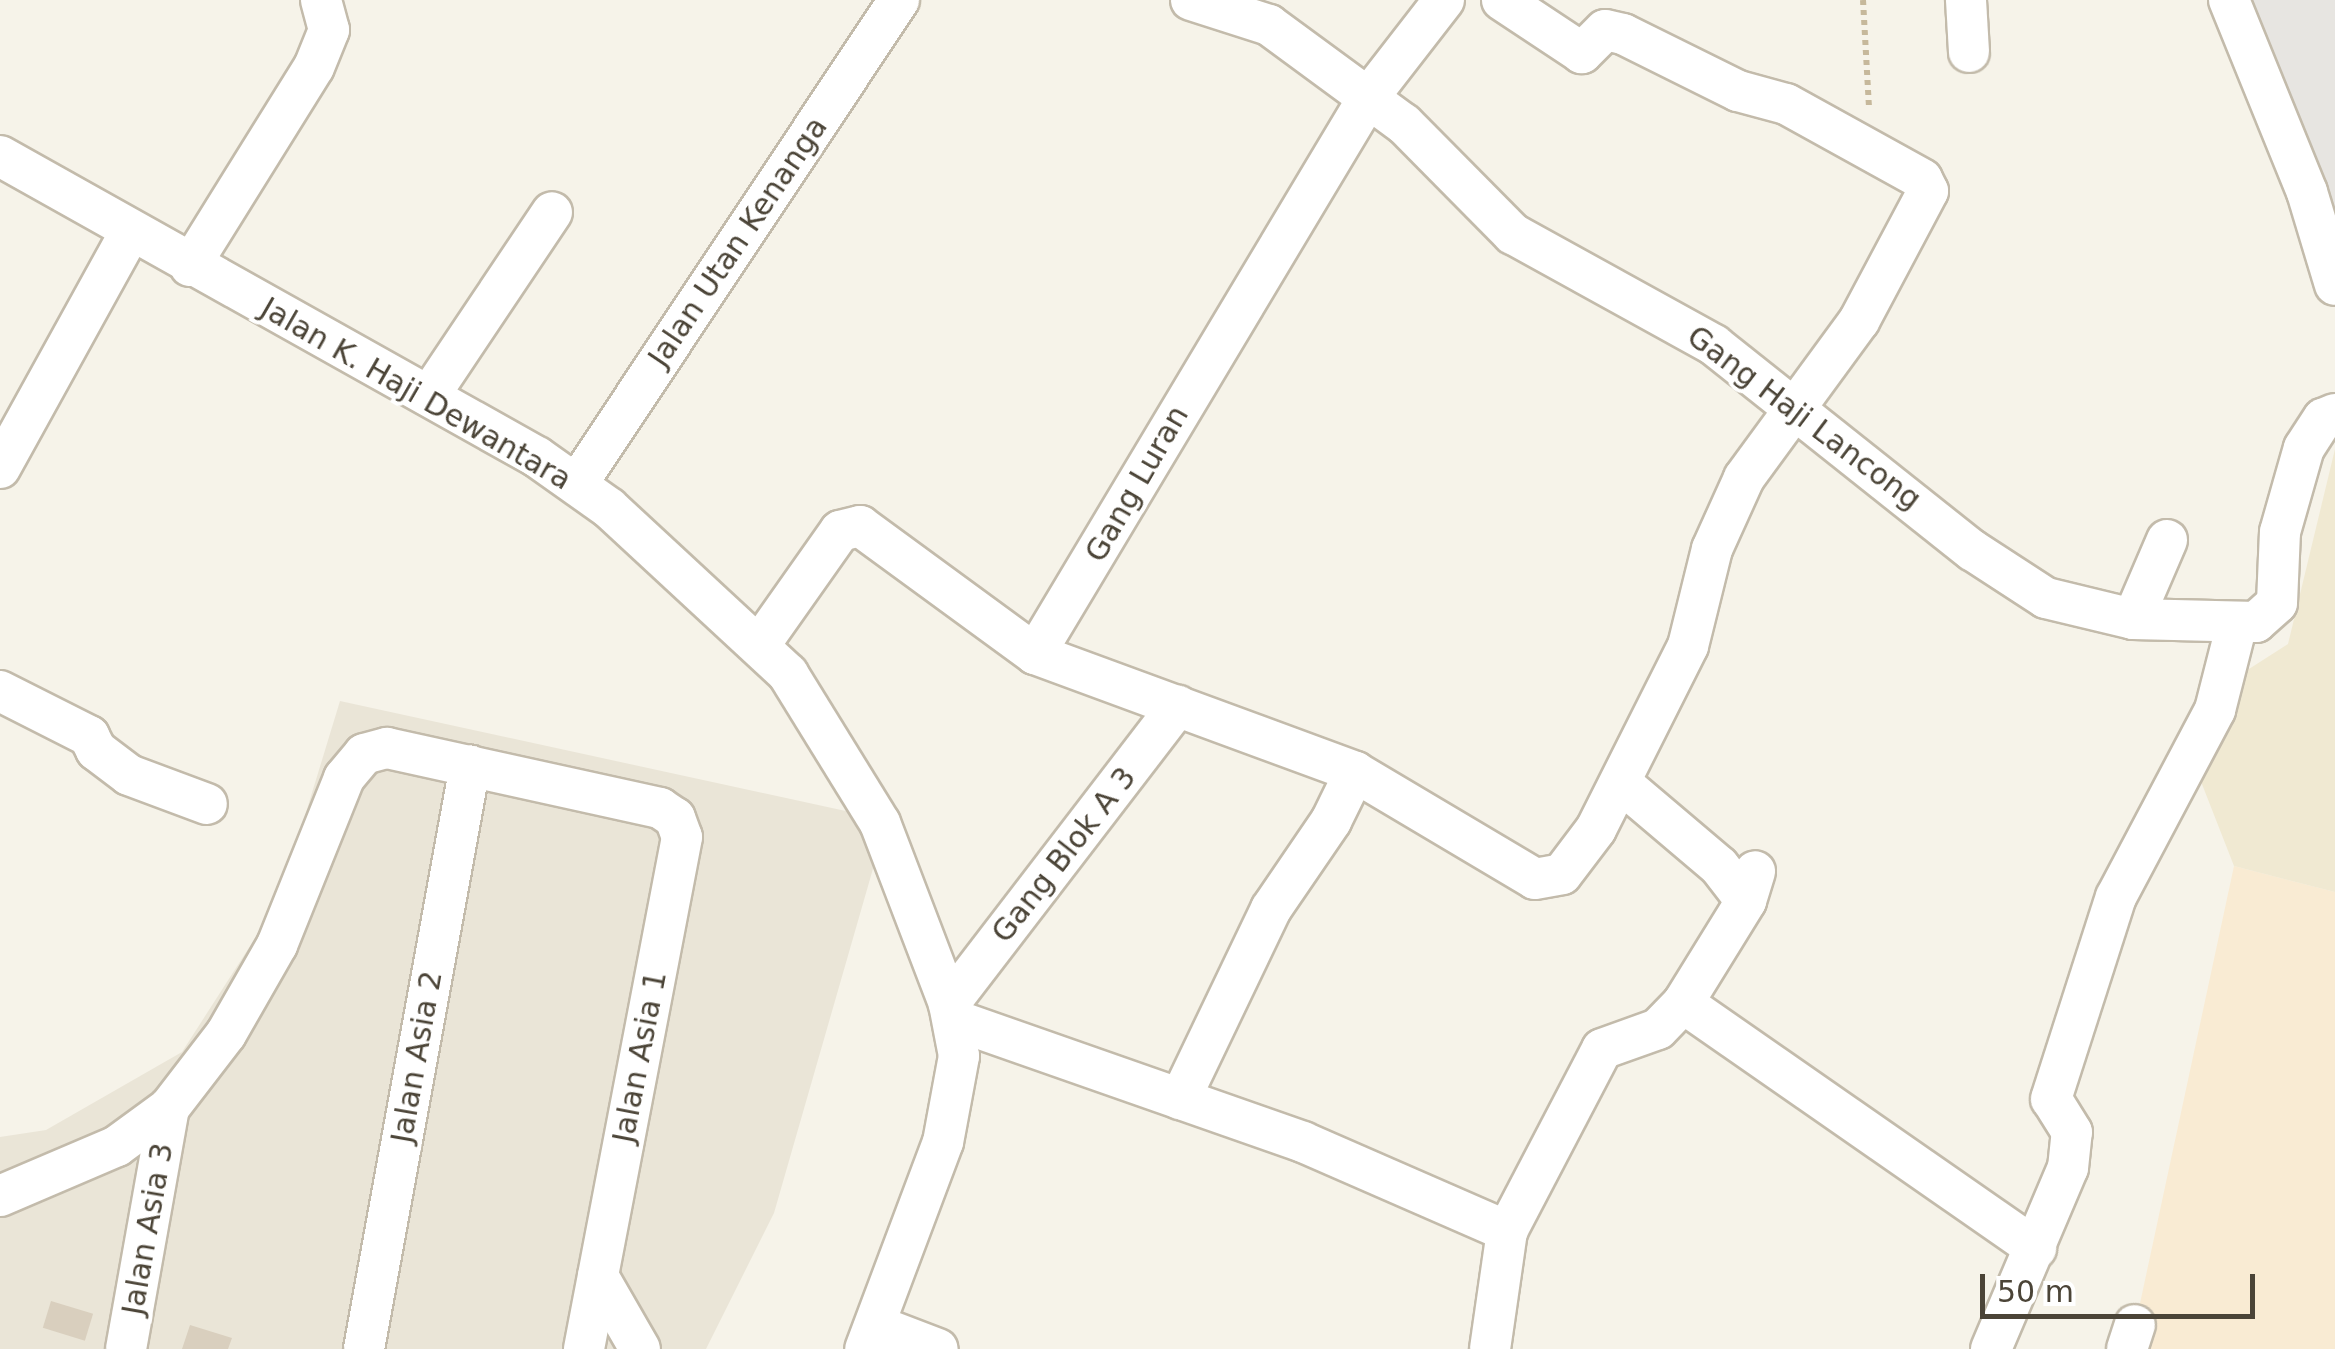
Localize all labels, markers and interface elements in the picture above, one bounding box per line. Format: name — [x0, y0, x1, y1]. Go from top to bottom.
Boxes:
street label: Jalan Utan Kenanga — [641, 110, 835, 374]
street label: Jalan K. Haji Dewantara — [254, 290, 578, 498]
street label: Gang Haji Lancong — [1680, 318, 1928, 518]
street label: Gang Luran — [1078, 400, 1196, 568]
street label: Gang Blok A 3 — [984, 760, 1144, 950]
street label: Jalan Asia 2 — [384, 968, 450, 1146]
street label: Jalan Asia 1 — [606, 968, 674, 1146]
street label: Jalan Asia 3 — [115, 1140, 181, 1318]
scale bar — [1985, 1254, 2260, 1316]
text: 50 m — [1997, 1274, 2074, 1309]

